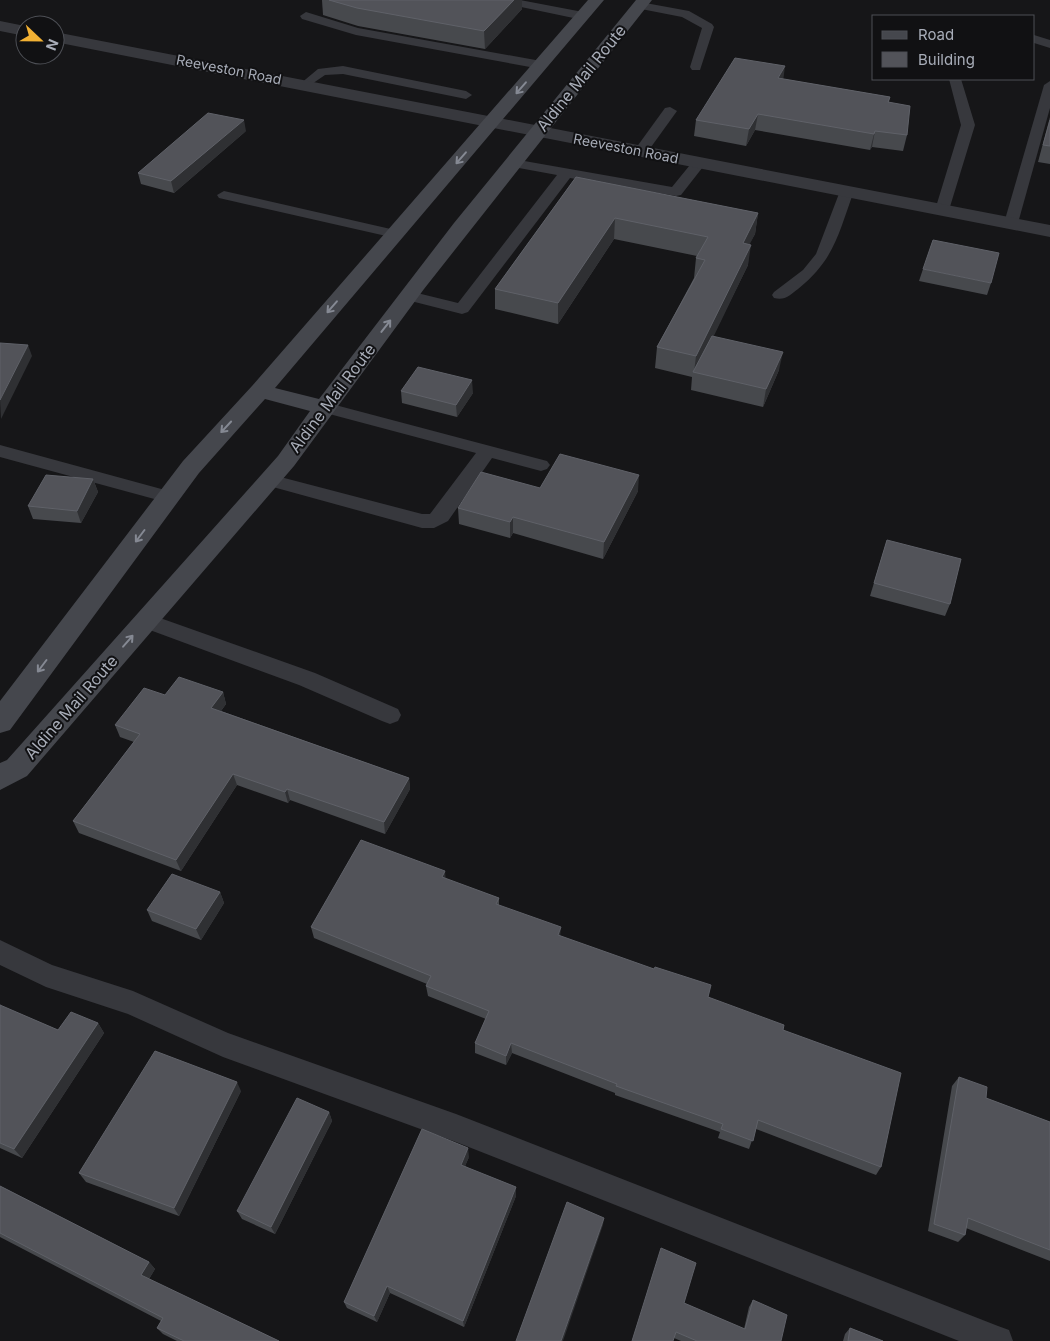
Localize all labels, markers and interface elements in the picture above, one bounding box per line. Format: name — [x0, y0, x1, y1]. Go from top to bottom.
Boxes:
north arrow — [15, 15, 65, 65]
legend — [872, 15, 1035, 80]
street label: Aldine Mail Route — [532, 21, 630, 135]
text: Road — [918, 25, 954, 44]
text: N — [43, 37, 62, 53]
street label: Reeveston Road — [175, 50, 283, 88]
text: Building — [918, 50, 975, 69]
one-way arrow — [515, 82, 527, 95]
street label: Reeveston Road — [572, 129, 680, 167]
one-way arrow — [456, 151, 467, 164]
one-way arrow — [326, 301, 338, 314]
one-way arrow — [381, 320, 392, 333]
street label: Aldine Mail Route — [285, 340, 379, 456]
one-way arrow — [220, 421, 232, 433]
one-way arrow — [134, 529, 145, 542]
one-way arrow — [123, 634, 134, 647]
street label: Aldine Mail Route — [20, 651, 122, 763]
one-way arrow — [37, 659, 47, 673]

